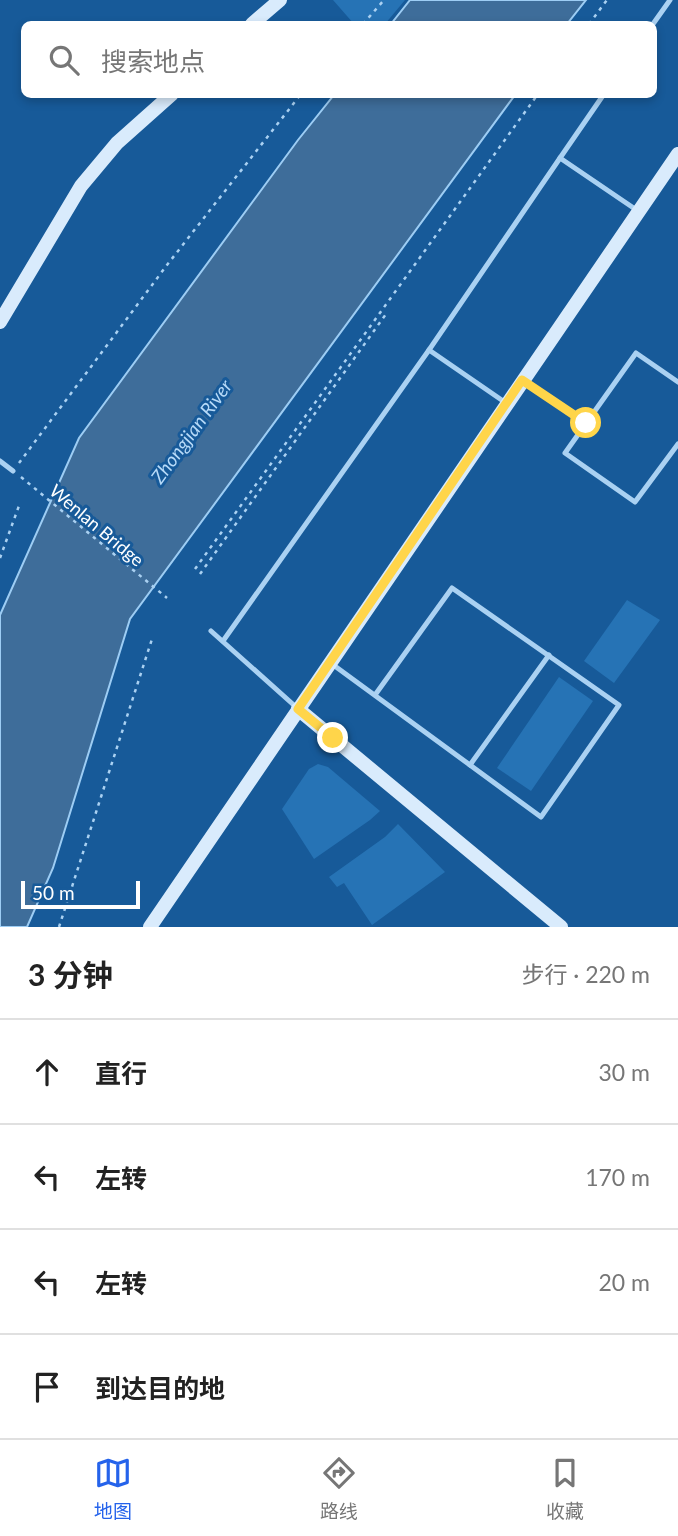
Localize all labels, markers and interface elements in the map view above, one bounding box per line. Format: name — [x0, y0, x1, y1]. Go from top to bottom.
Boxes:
search box — [21, 21, 657, 98]
icon: search — [45, 41, 83, 79]
text: 搜索地点 — [101, 45, 205, 77]
water label: Zhongjian River — [145, 374, 237, 488]
route start — [570, 407, 601, 438]
street label: Wenlan Bridge — [45, 479, 149, 571]
route end — [317, 722, 348, 753]
scale bar — [21, 878, 140, 910]
text: 50 m — [32, 881, 75, 904]
text: 3 分钟 — [28, 956, 113, 992]
text: 步行 · 220 m — [521, 960, 650, 988]
icon: ahead — [28, 1053, 66, 1091]
text: 直行 — [95, 1057, 147, 1089]
text: 30 m — [599, 1058, 650, 1086]
icon: left — [28, 1158, 66, 1196]
text: 左转 — [95, 1162, 147, 1194]
text: 170 m — [585, 1163, 650, 1191]
icon: left — [28, 1263, 66, 1301]
text: 左转 — [95, 1267, 147, 1299]
text: 20 m — [599, 1268, 650, 1296]
icon: arrive — [28, 1368, 66, 1406]
text: 到达目的地 — [95, 1372, 225, 1404]
tab: 地图 — [94, 1454, 132, 1523]
tab: 路线 — [320, 1454, 358, 1523]
tab: 收藏 — [546, 1454, 584, 1523]

